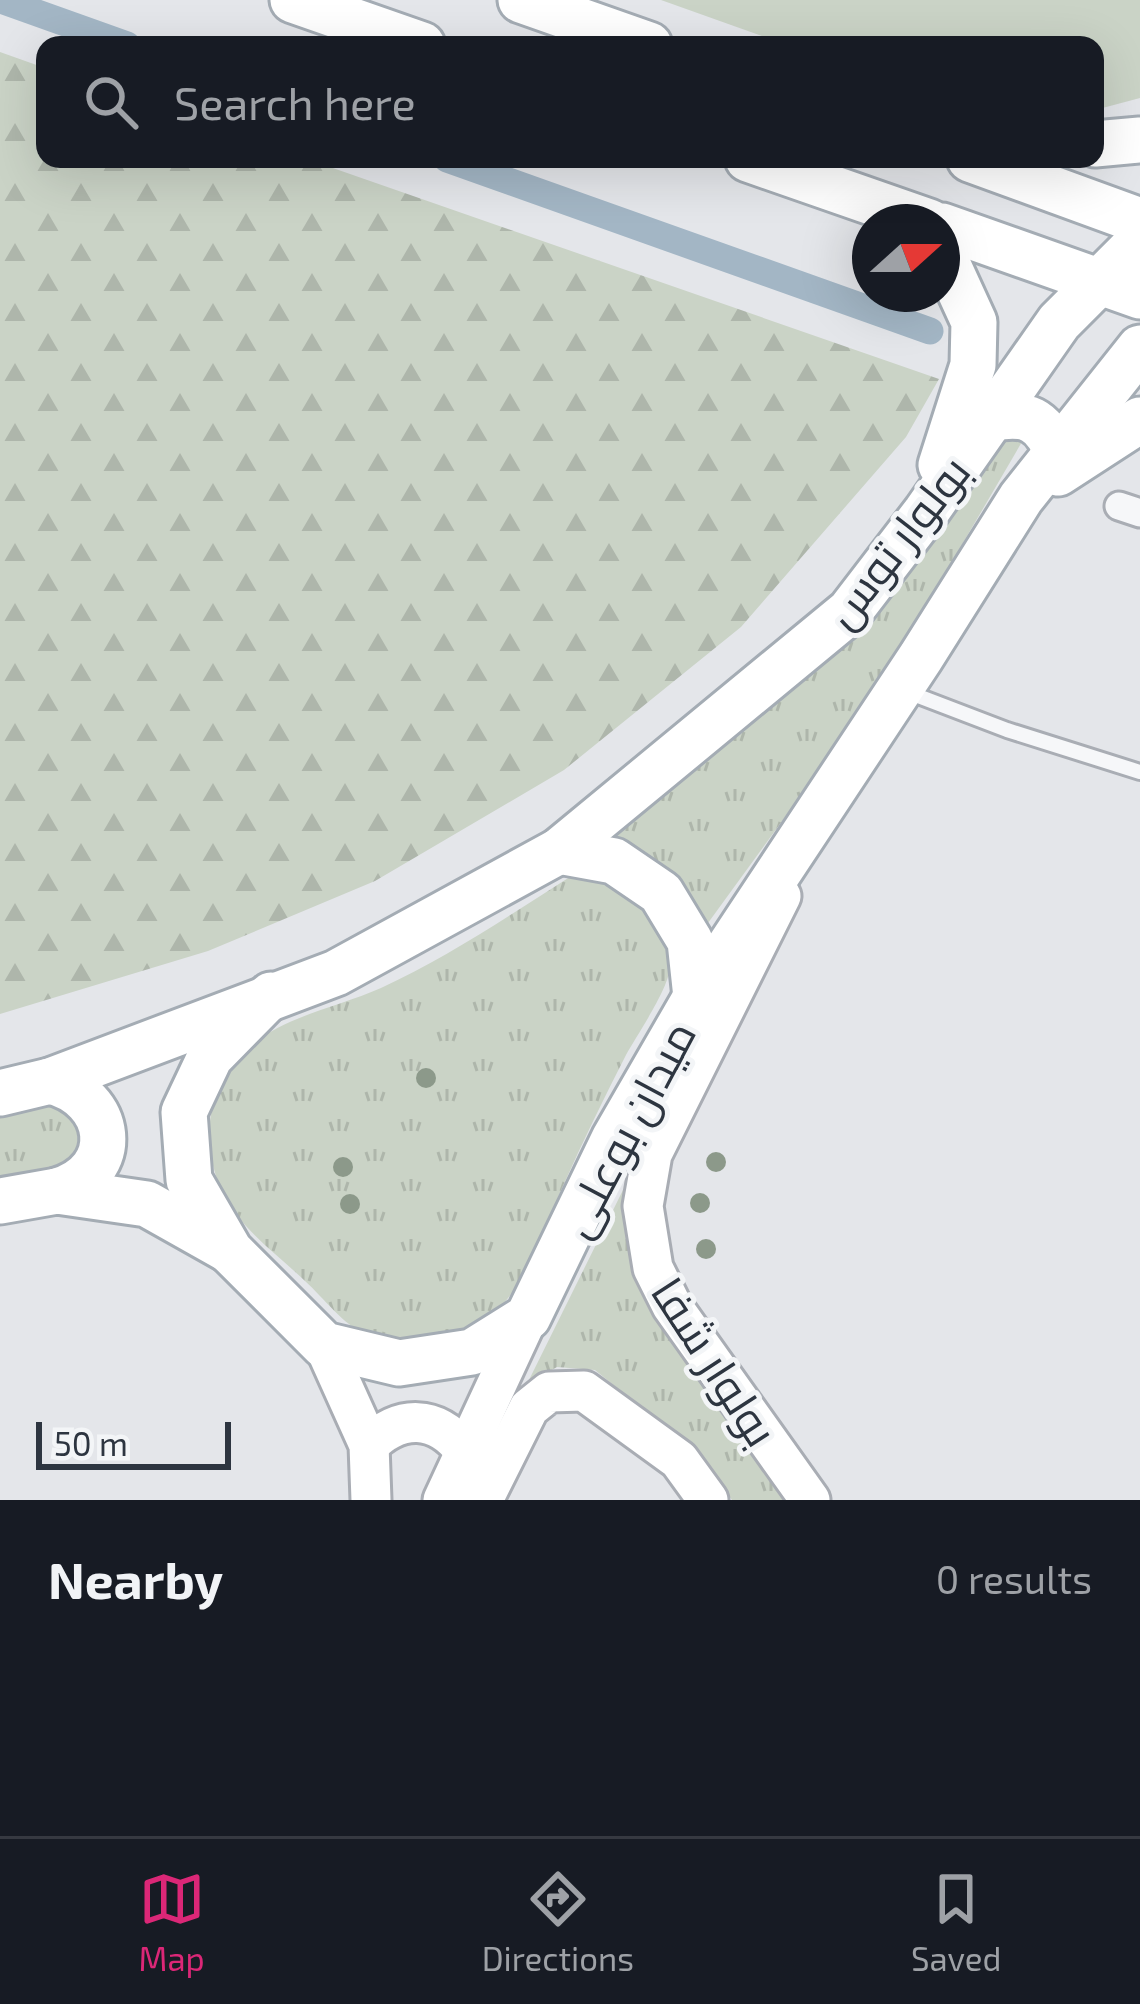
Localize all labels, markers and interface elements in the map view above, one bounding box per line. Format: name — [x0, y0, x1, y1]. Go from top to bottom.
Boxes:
search box — [36, 36, 1104, 168]
icon: search — [78, 69, 144, 135]
text: Search here — [174, 75, 416, 129]
north arrow — [852, 204, 960, 312]
street label: بولوار توس — [812, 444, 982, 639]
street label: میدان بوعلی — [547, 1011, 708, 1247]
street label: بولوار شفا — [641, 1267, 790, 1456]
scale bar — [36, 1416, 231, 1469]
text: 50 m — [54, 1423, 128, 1463]
text: Nearby — [48, 1548, 223, 1609]
text: 0 results — [936, 1555, 1092, 1602]
tab: Map — [139, 1866, 205, 1978]
tab: Directions — [482, 1866, 634, 1978]
tab: Saved — [911, 1866, 1001, 1978]

